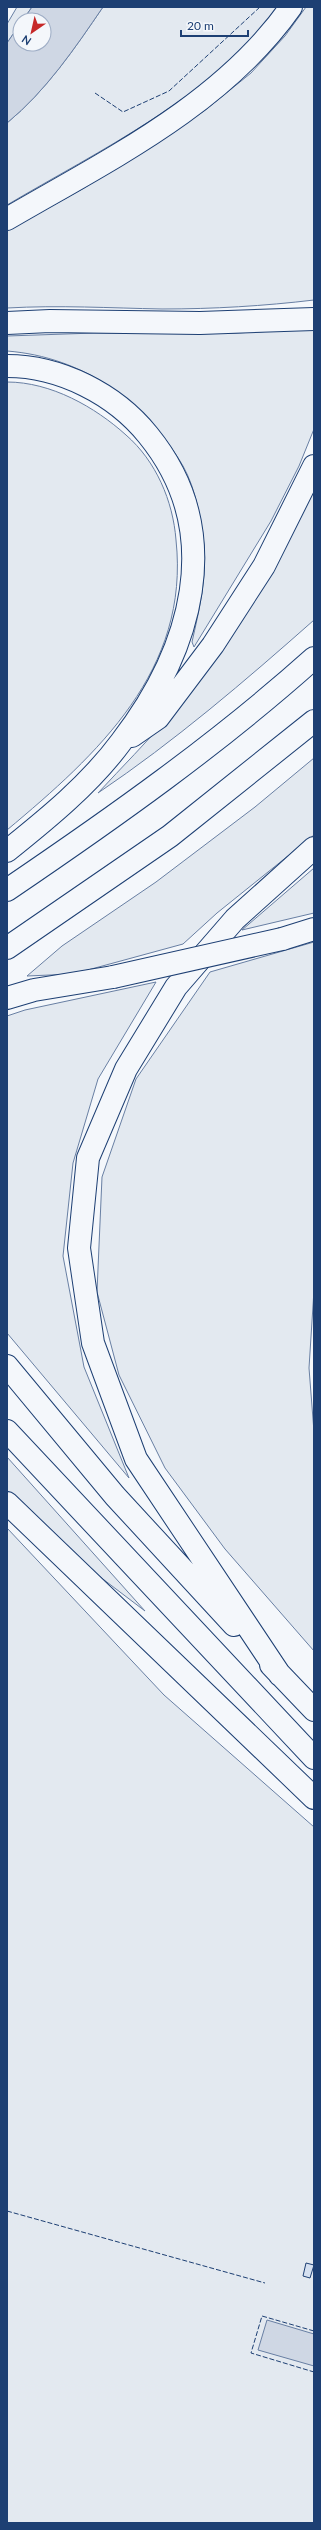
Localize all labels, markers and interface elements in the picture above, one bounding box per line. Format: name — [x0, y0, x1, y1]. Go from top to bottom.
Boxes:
north arrow — [12, 12, 52, 52]
scale bar — [181, 12, 248, 38]
text: 20 m — [187, 18, 214, 33]
text: N — [19, 33, 33, 48]

